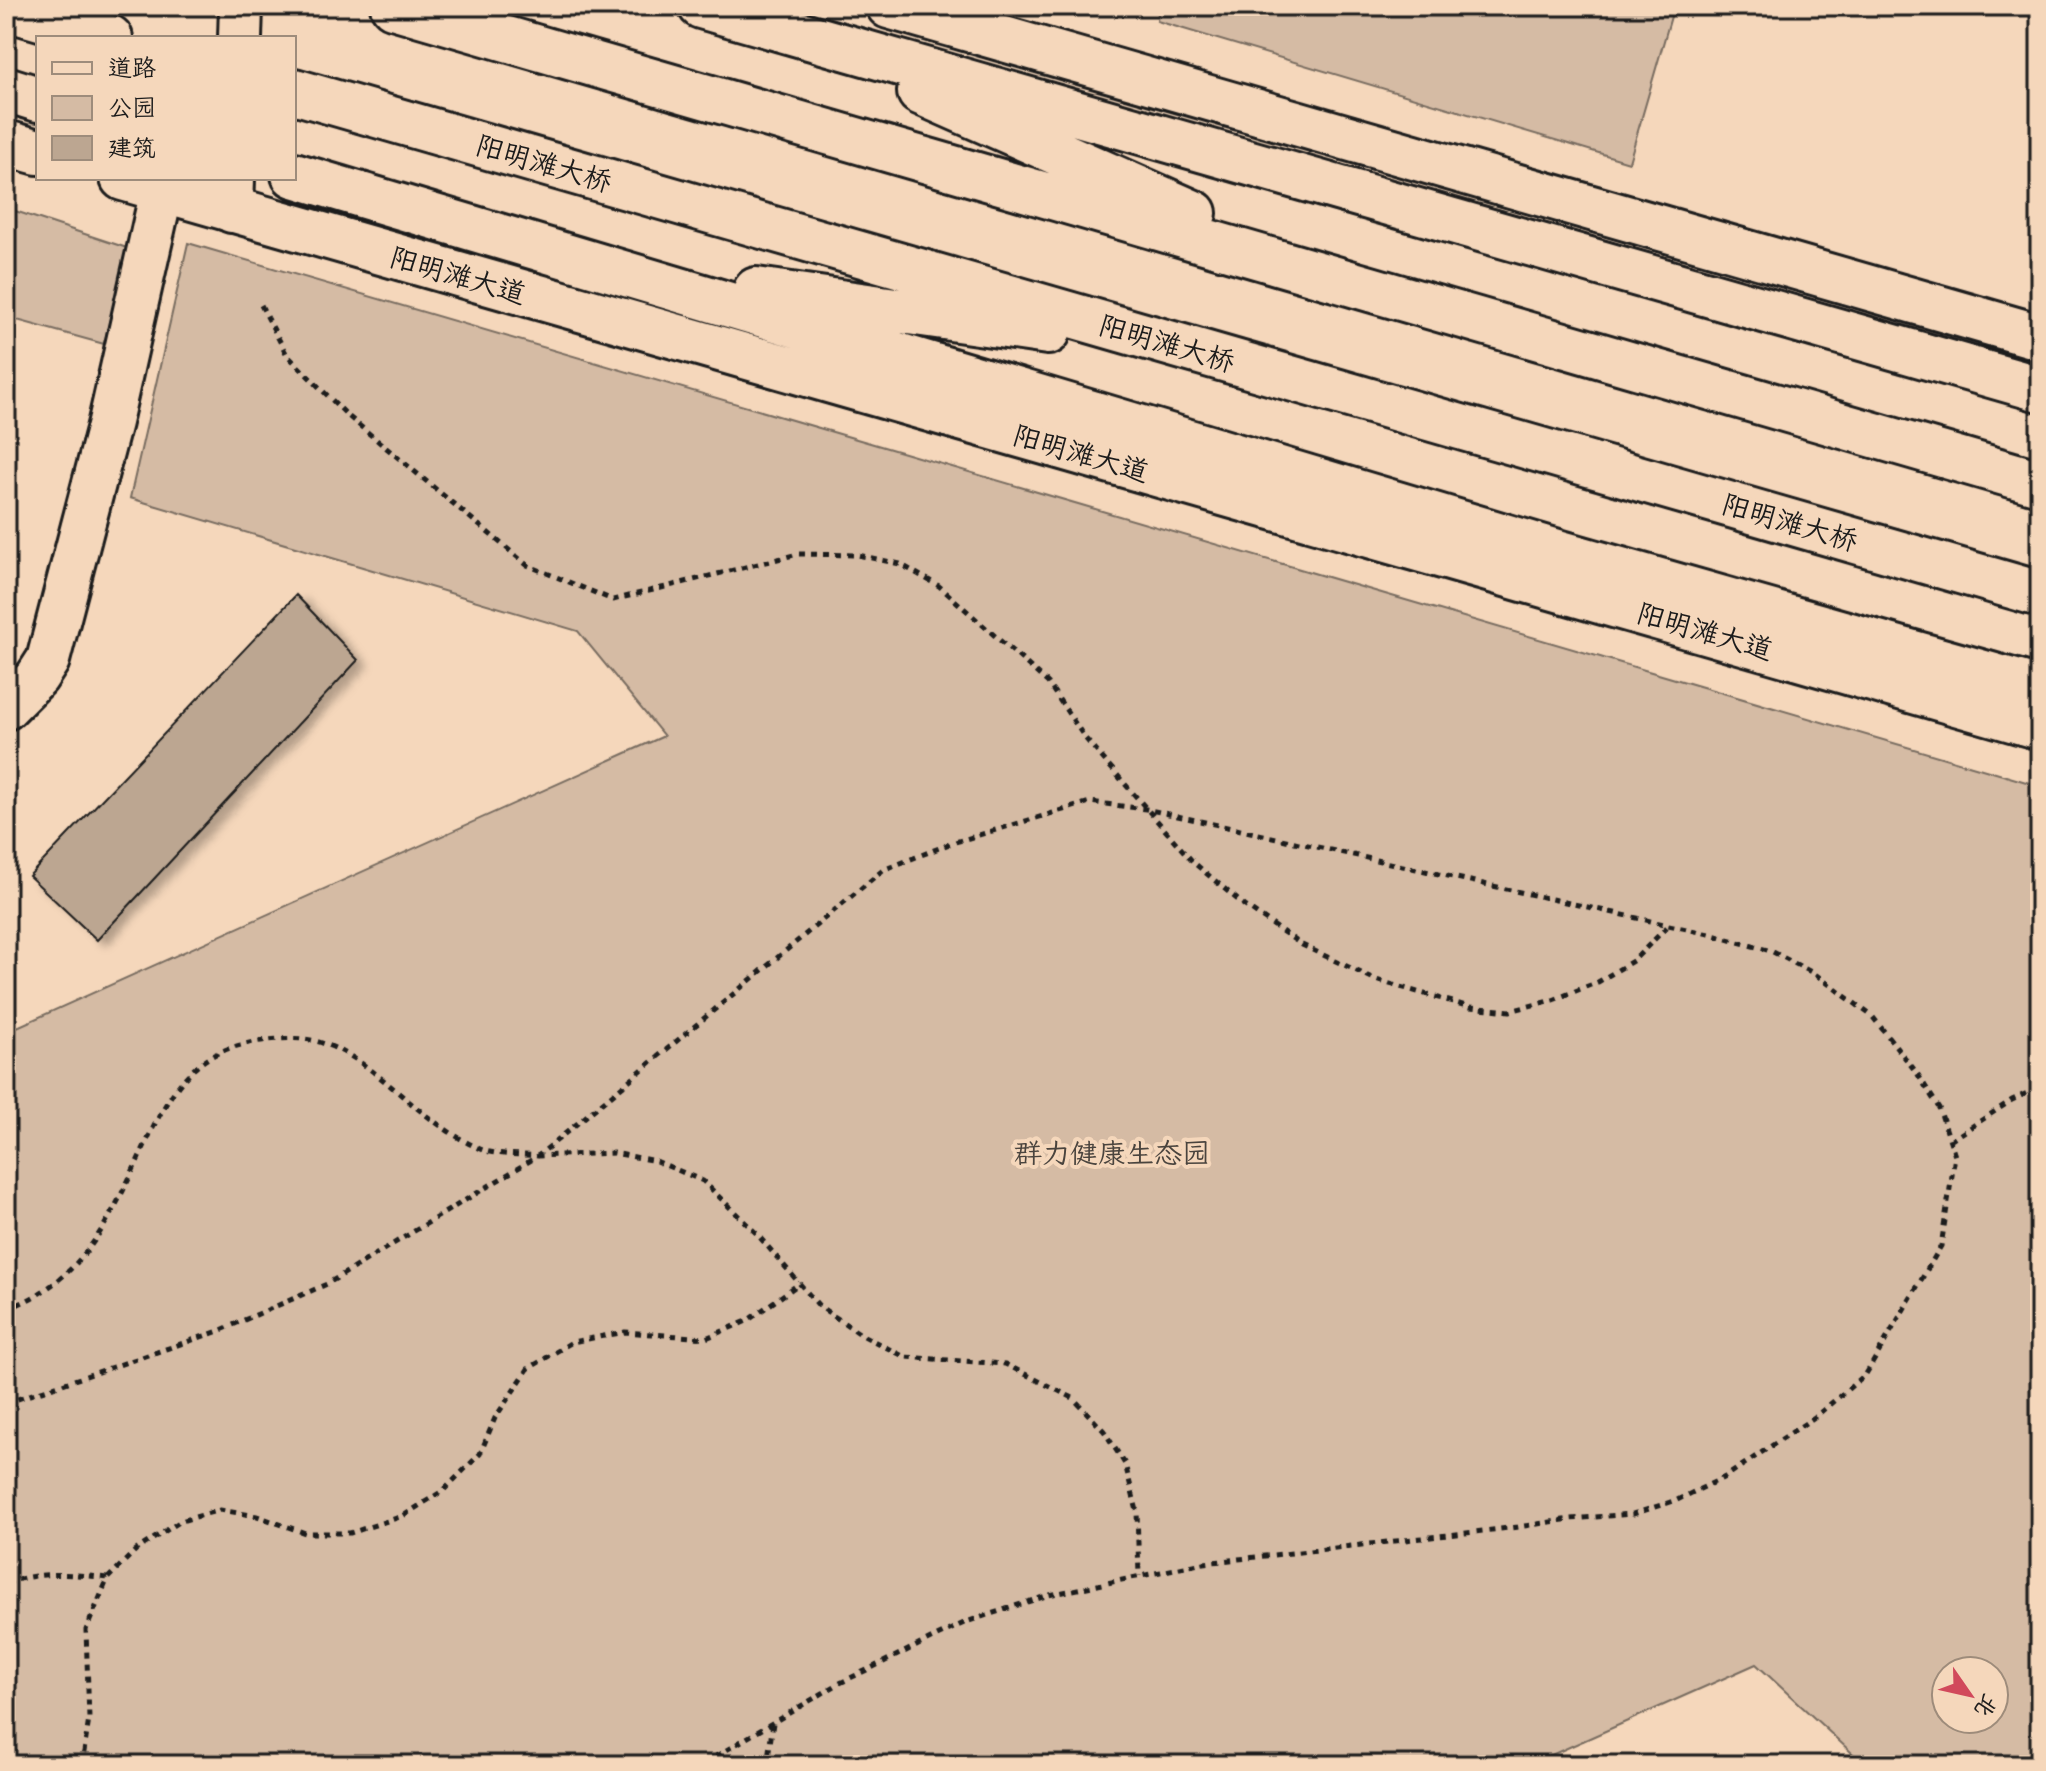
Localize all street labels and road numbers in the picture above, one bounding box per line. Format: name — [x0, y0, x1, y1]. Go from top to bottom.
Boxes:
street label: 阳明滩大桥 — [472, 126, 616, 200]
street label: 阳明滩大道 — [386, 238, 530, 312]
street label: 阳明滩大桥 — [1095, 306, 1239, 380]
street label: 阳明滩大道 — [1009, 416, 1153, 490]
street label: 阳明滩大桥 — [1718, 485, 1862, 559]
street label: 阳明滩大道 — [1633, 594, 1777, 668]

